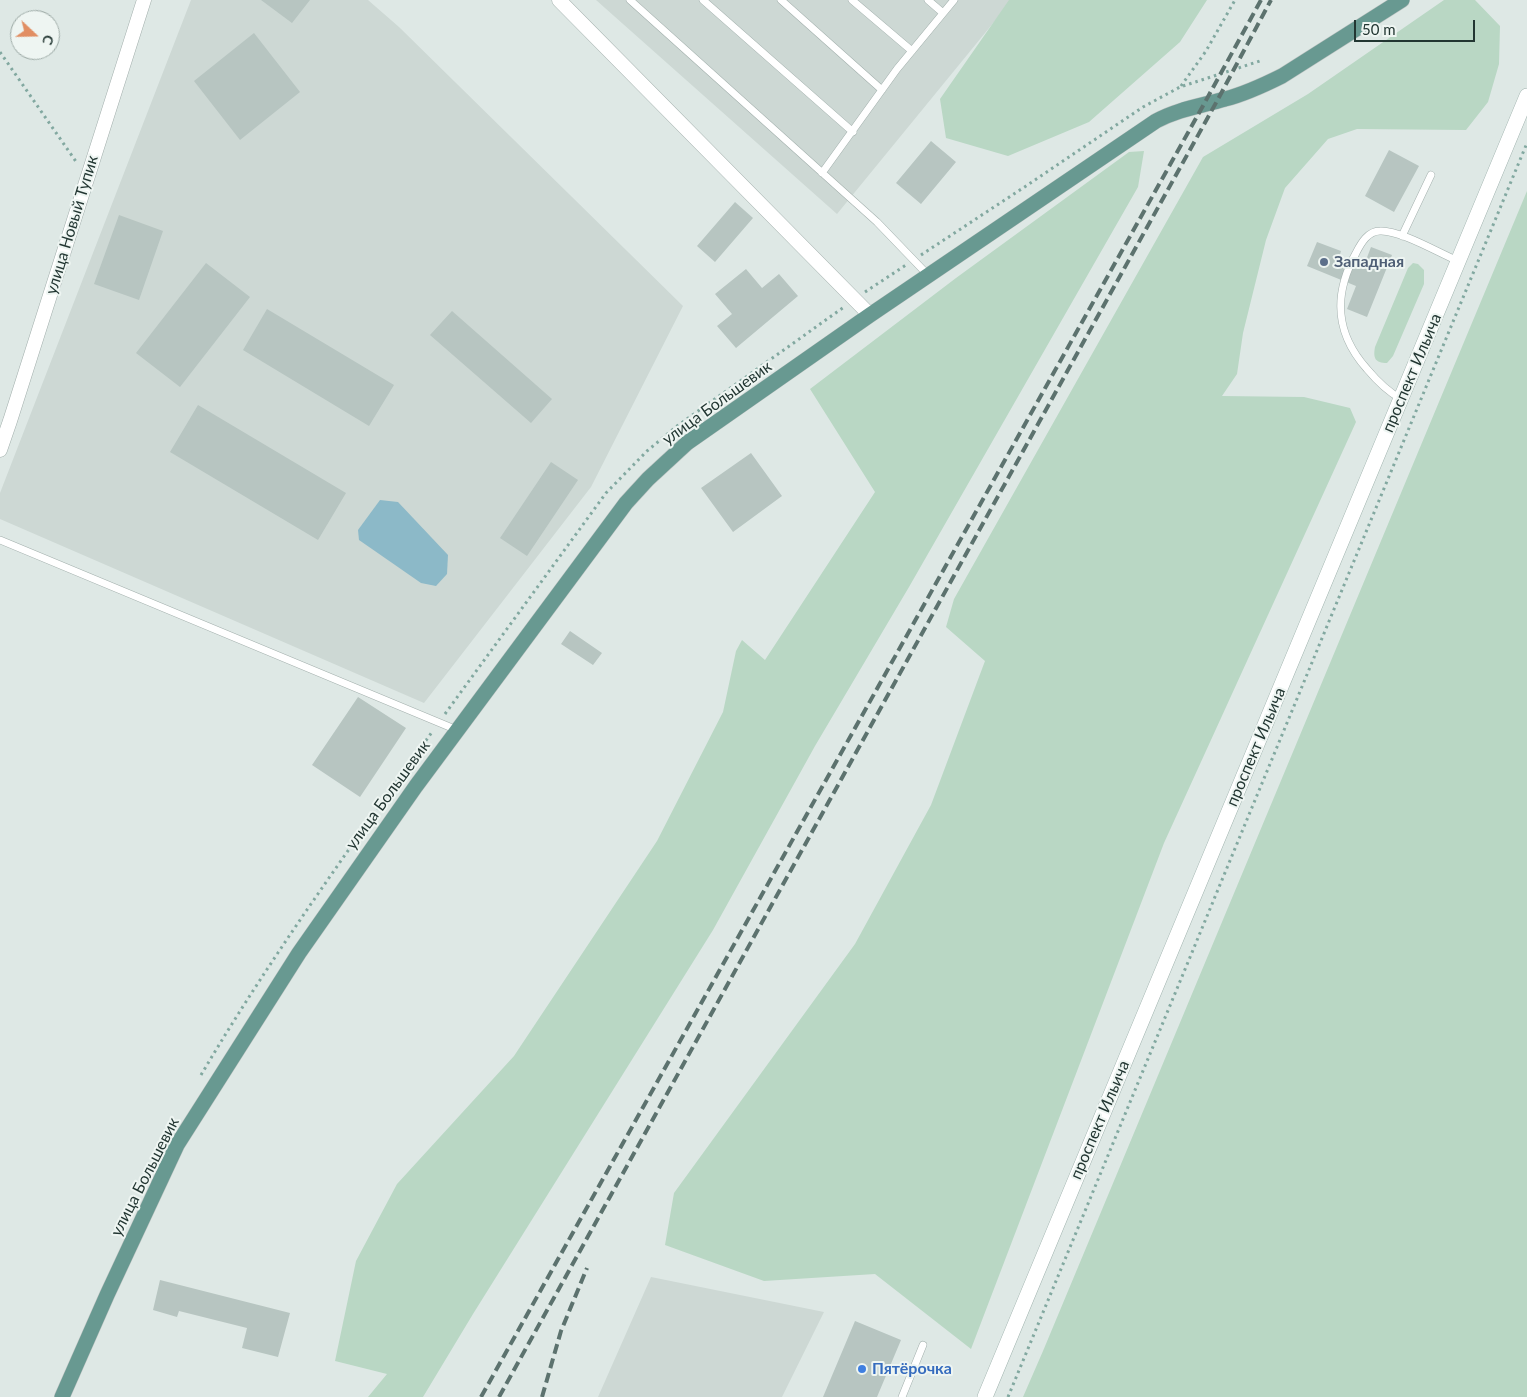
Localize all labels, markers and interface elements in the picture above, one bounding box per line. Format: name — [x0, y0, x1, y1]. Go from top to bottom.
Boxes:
north arrow — [10, 10, 60, 60]
scale bar — [1357, 10, 1478, 42]
text: 50 m — [1362, 20, 1396, 38]
text: С — [39, 33, 58, 48]
street label: улица Новый Тупик — [42, 153, 102, 297]
place label: Западная — [1334, 252, 1404, 272]
marker: Западная — [1318, 256, 1330, 268]
street label: проспект Ильича — [1378, 311, 1446, 435]
street label: улица Большевик — [659, 357, 775, 449]
street label: проспект Ильича — [1222, 685, 1290, 809]
street label: улица Большевик — [342, 737, 434, 853]
street label: проспект Ильича — [1066, 1058, 1134, 1182]
street label: улица Большевик — [107, 1114, 183, 1240]
place label: Пятёрочка — [872, 1359, 952, 1379]
marker: Пятёрочка — [856, 1363, 868, 1375]

